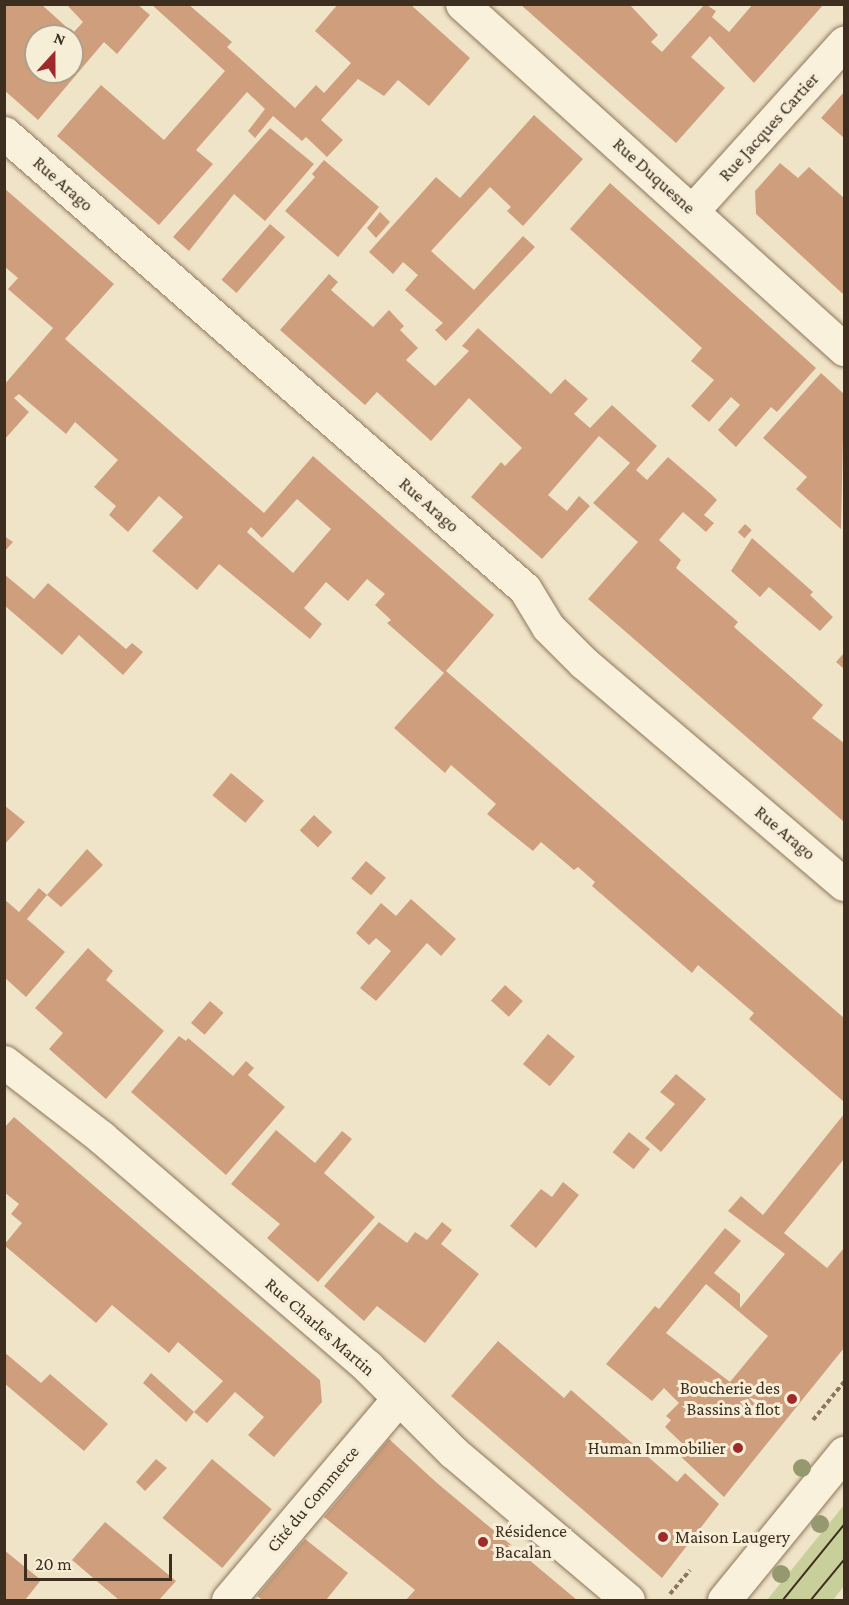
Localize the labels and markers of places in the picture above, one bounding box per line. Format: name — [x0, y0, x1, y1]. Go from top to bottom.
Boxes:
place label: Boucherie des Bassins à flot — [680, 1378, 780, 1420]
marker: Boucherie des Bassins à flot — [785, 1392, 799, 1406]
place label: Human Immobilier — [588, 1437, 726, 1459]
marker: Human Immobilier — [731, 1441, 745, 1455]
place label: Résidence Bacalan — [495, 1521, 567, 1564]
place label: Maison Laugery — [675, 1526, 790, 1548]
marker: Maison Laugery — [656, 1530, 670, 1544]
marker: Résidence Bacalan — [476, 1535, 490, 1549]

